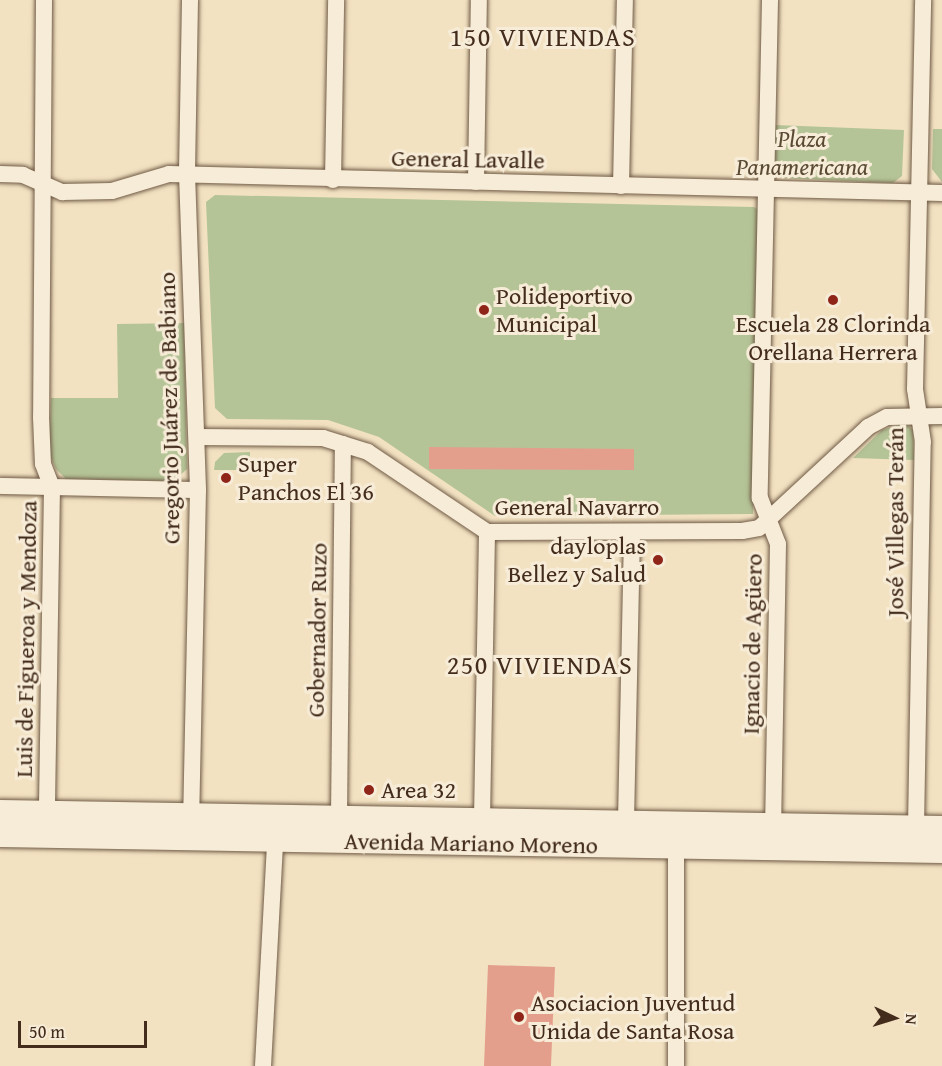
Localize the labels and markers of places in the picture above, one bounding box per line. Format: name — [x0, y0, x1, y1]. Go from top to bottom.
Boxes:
place label: Polideportivo Municipal — [496, 282, 633, 338]
marker: Escuela 28 Clorinda Orellana Herrera — [826, 293, 840, 307]
marker: Polideportivo Municipal — [477, 303, 491, 317]
place label: Escuela 28 Clorinda Orellana Herrera — [736, 310, 930, 366]
place label: Super Panchos El 36 — [238, 450, 374, 506]
marker: Super Panchos El 36 — [219, 471, 233, 485]
place label: dayloplas Bellez y Salud — [508, 532, 646, 588]
marker: dayloplas Bellez y Salud — [651, 553, 665, 567]
place label: Area 32 — [381, 776, 456, 804]
marker: Area 32 — [362, 783, 376, 797]
place label: Asociacion Juventud Unida de Santa Rosa — [531, 989, 735, 1045]
marker: Asociacion Juventud Unida de Santa Rosa — [512, 1010, 526, 1024]

